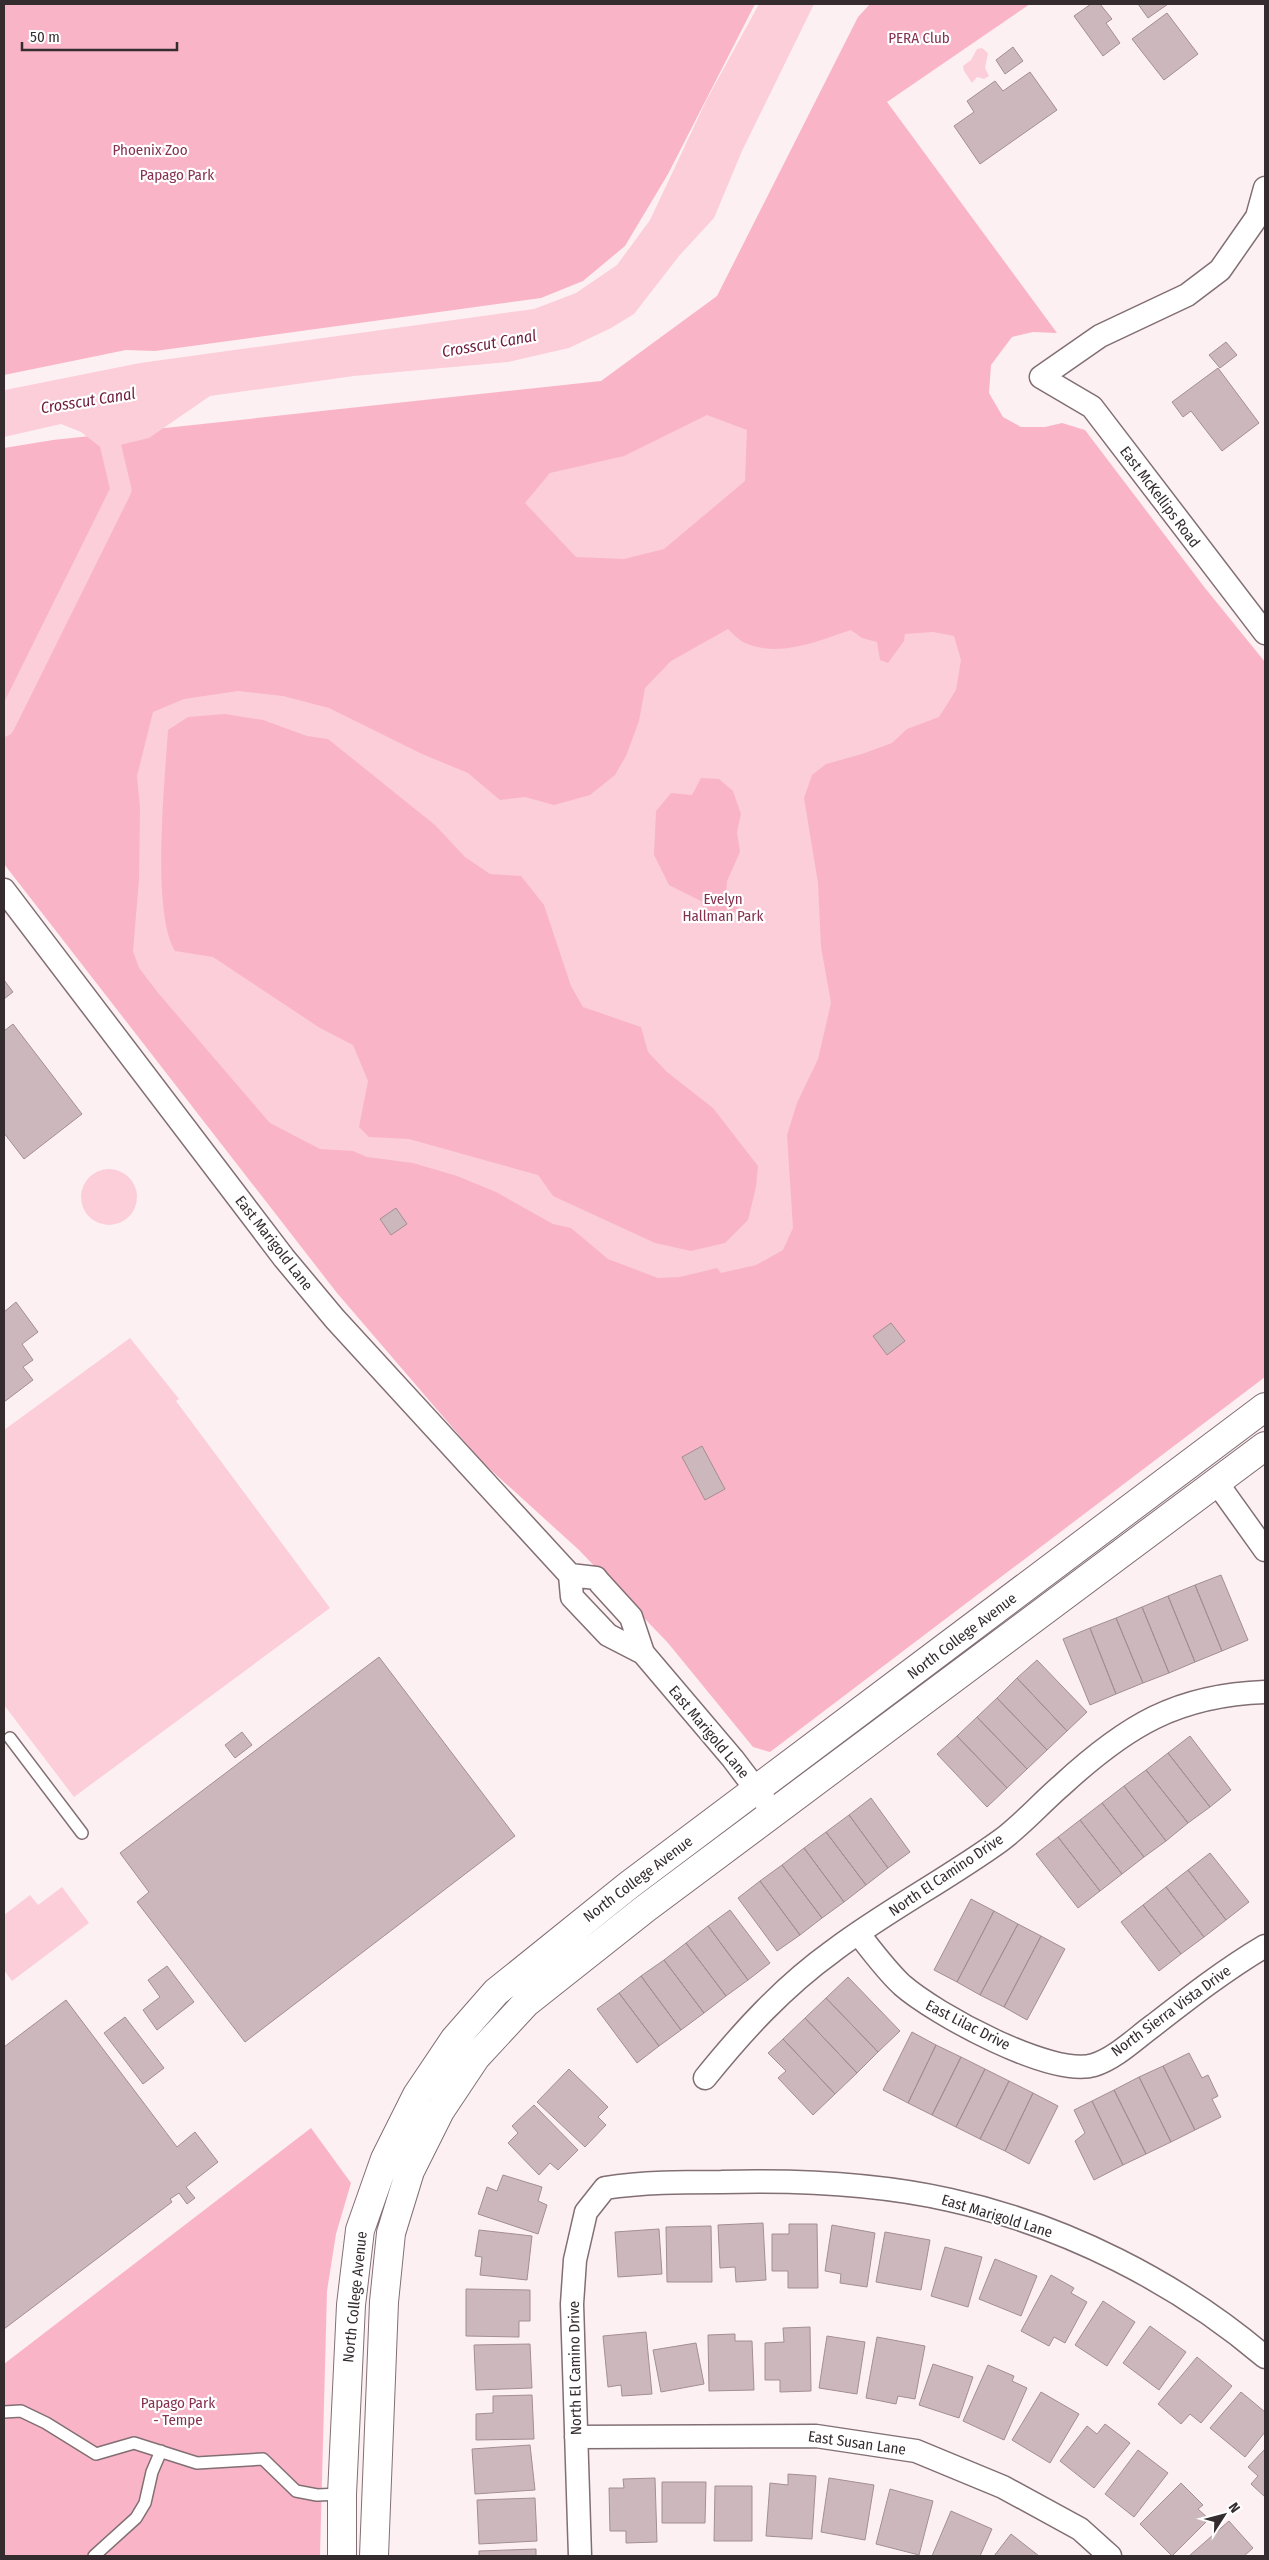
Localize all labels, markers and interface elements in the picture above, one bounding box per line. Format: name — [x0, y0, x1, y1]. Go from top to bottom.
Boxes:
scale bar — [22, 20, 178, 52]
text: 50 m — [30, 28, 60, 46]
park label: PERA Club — [888, 29, 950, 47]
park label: Phoenix Zoo — [112, 141, 188, 159]
park label: Papago Park — [140, 166, 214, 184]
water label: Crosscut Canal — [440, 326, 538, 361]
water label: Crosscut Canal — [39, 384, 137, 417]
street label: East McKellips Road — [1116, 443, 1204, 551]
park label: Evelyn Hallman Park — [682, 890, 764, 925]
street label: East Marigold Lane — [231, 1192, 317, 1294]
street label: North College Avenue — [904, 1589, 1020, 1683]
street label: East Marigold Lane — [665, 1682, 753, 1782]
street label: North El Camino Drive — [885, 1830, 1007, 1920]
street label: North College Avenue — [580, 1832, 696, 1926]
street label: North Sierra Vista Drive — [1108, 1962, 1234, 2060]
street label: East Lilac Drive — [923, 1996, 1013, 2054]
street label: East Marigold Lane — [939, 2191, 1055, 2241]
street label: North College Avenue — [339, 2230, 371, 2364]
street label: North El Camino Drive — [565, 2301, 585, 2435]
park label: Papago Park - Tempe — [141, 2394, 215, 2429]
street label: East Susan Lane — [807, 2427, 907, 2459]
north arrow — [1199, 2490, 1249, 2540]
text: N — [1225, 2499, 1243, 2516]

